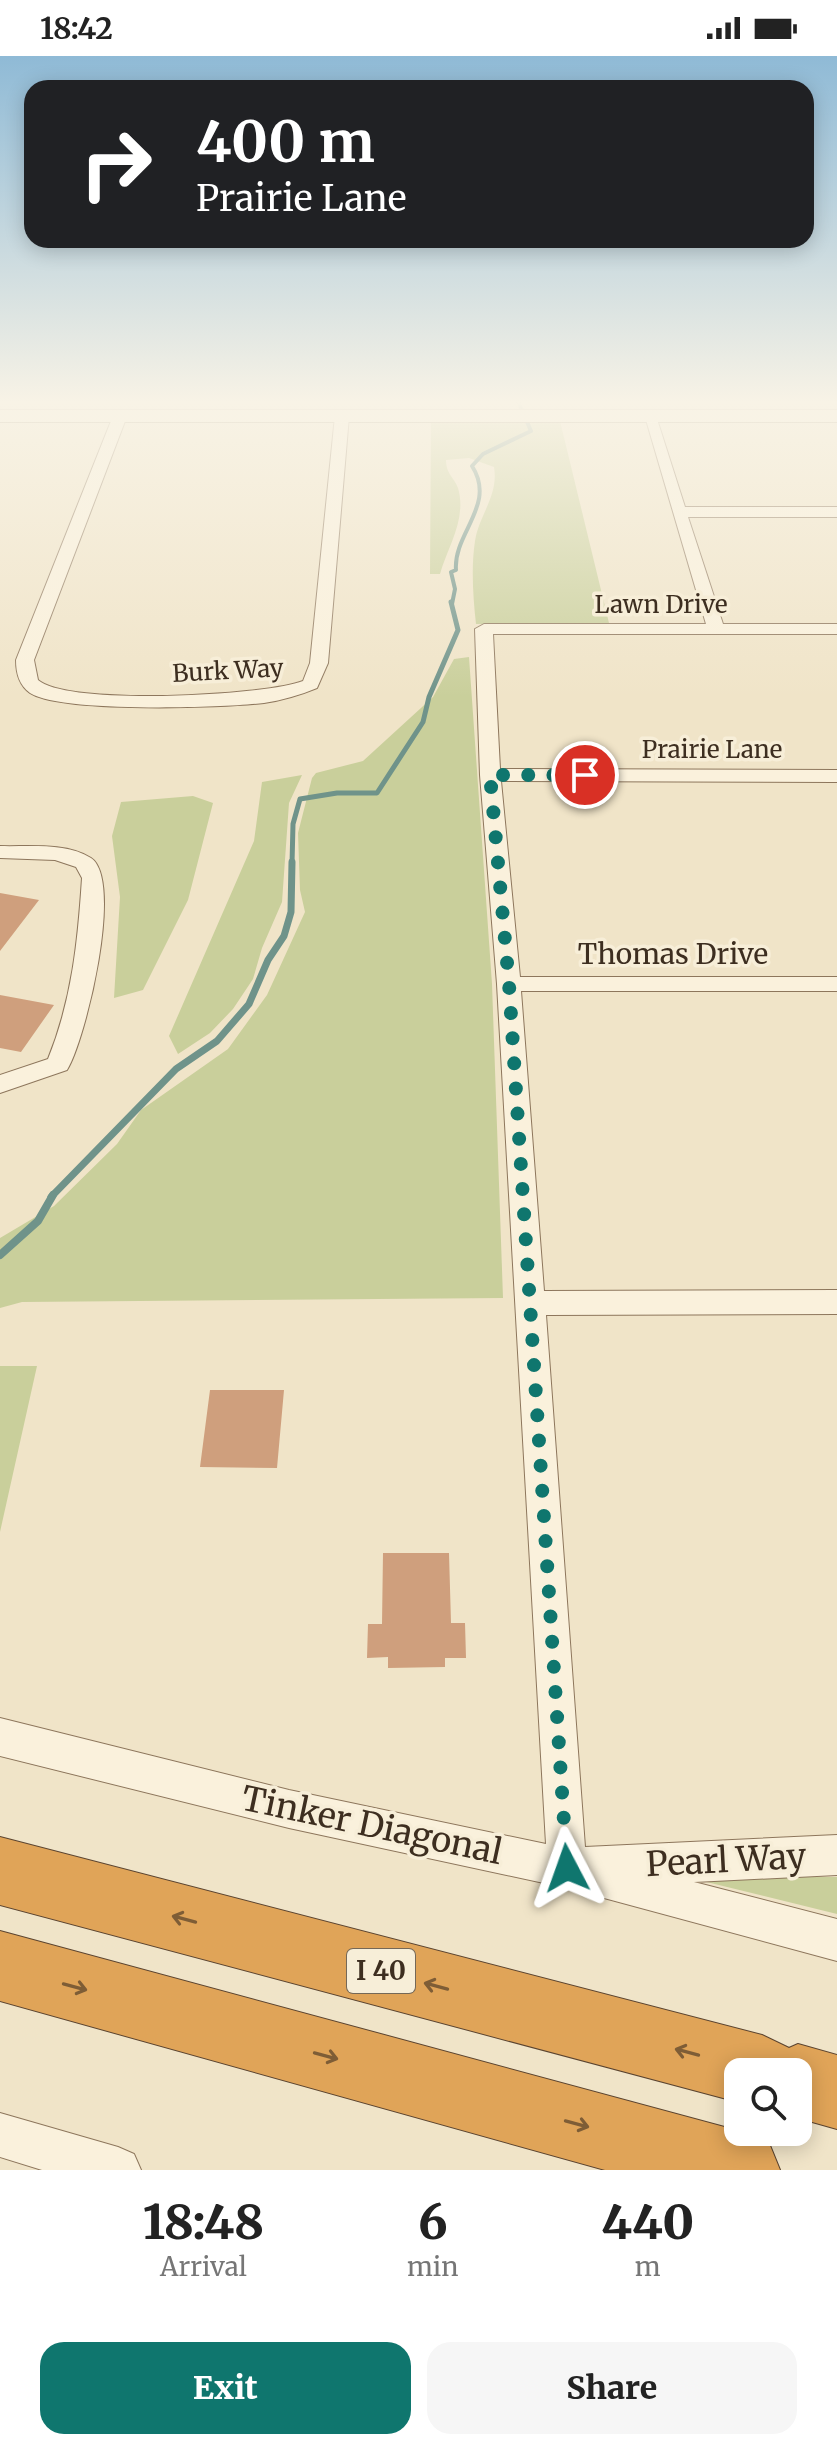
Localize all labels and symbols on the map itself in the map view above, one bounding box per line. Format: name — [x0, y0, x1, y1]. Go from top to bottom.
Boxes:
street label: Lawn Drive — [595, 589, 727, 620]
street label: Burk Way — [172, 652, 284, 689]
street label: Prairie Lane — [642, 734, 782, 765]
pin — [551, 741, 619, 809]
street label: Thomas Drive — [578, 936, 768, 972]
street label: Tinker Diagonal — [238, 1777, 506, 1874]
position arrow — [525, 1826, 609, 1910]
street label: Pearl Way — [645, 1835, 807, 1885]
one-way arrow — [172, 1911, 198, 1926]
road number: I 40 — [347, 1949, 415, 1993]
one-way arrow — [423, 1977, 449, 1992]
one-way arrow — [62, 1980, 88, 1995]
one-way arrow — [675, 2044, 701, 2059]
one-way arrow — [312, 2049, 338, 2064]
one-way arrow — [563, 2118, 589, 2133]

